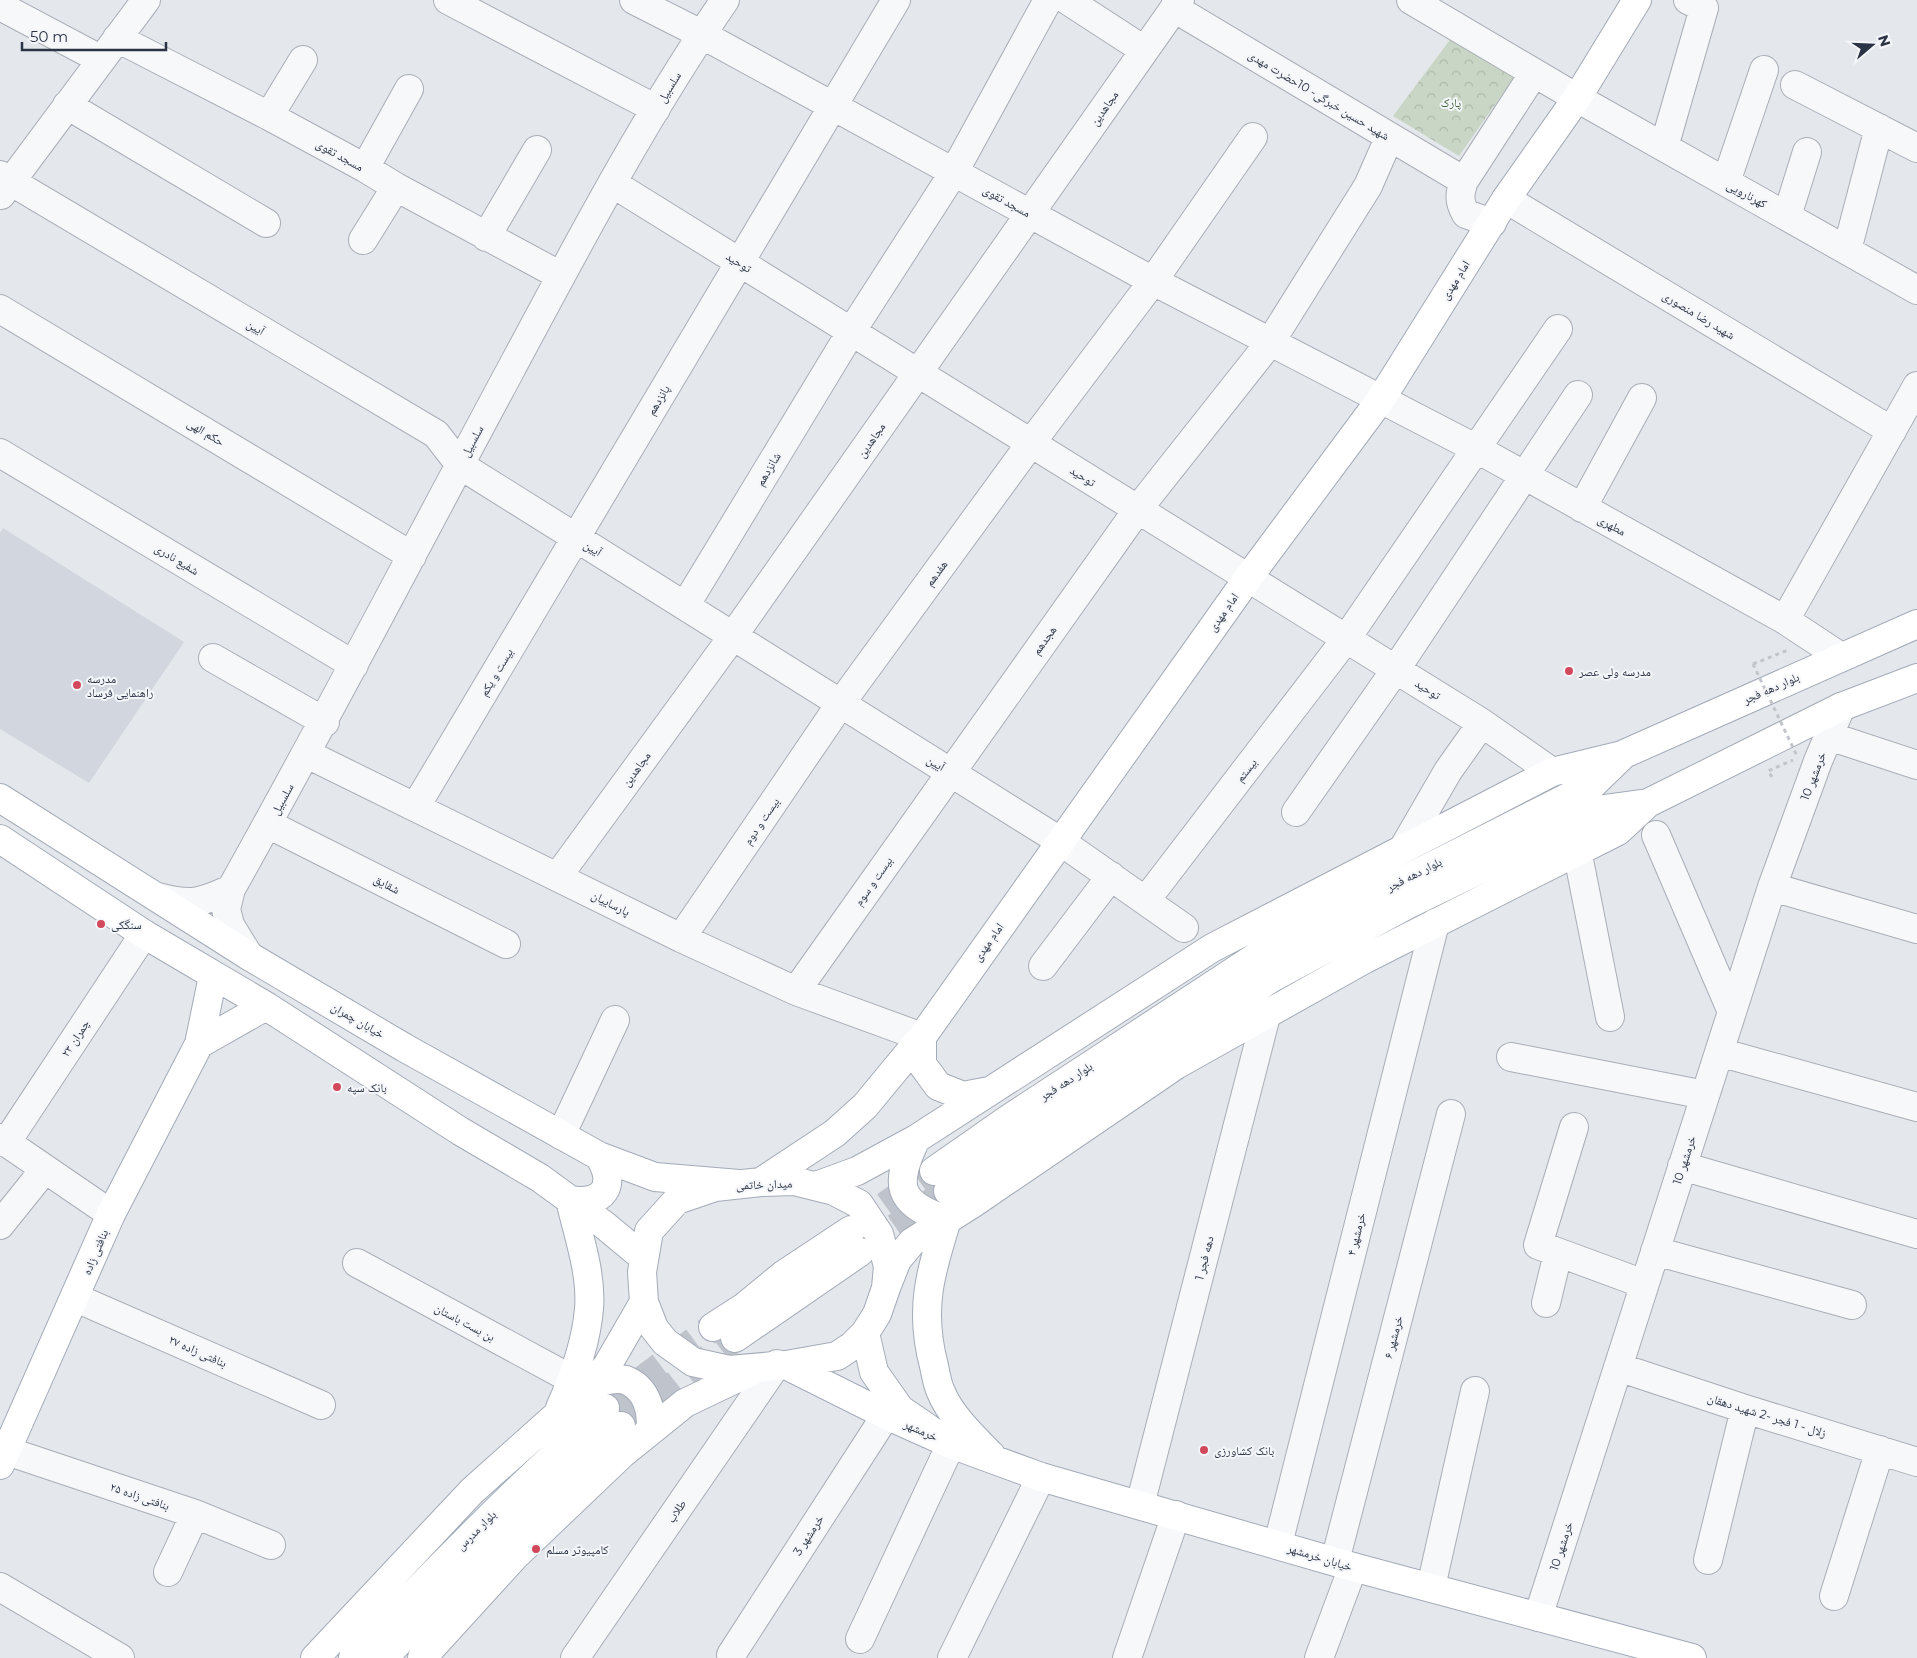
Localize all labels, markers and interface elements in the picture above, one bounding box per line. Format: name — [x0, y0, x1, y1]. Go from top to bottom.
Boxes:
scale bar — [22, 20, 166, 52]
north arrow — [1847, 20, 1897, 70]
text: 50 m — [30, 27, 68, 46]
text: N — [1874, 32, 1895, 49]
street label: شهید حسین خبرگی- 10حضرت مهدی — [1245, 47, 1392, 144]
street label: سلسبیل — [654, 69, 684, 106]
street label: مجاهدین — [1087, 88, 1122, 129]
park label: پارک — [1441, 95, 1462, 110]
street label: مسجد تقوی — [314, 136, 366, 174]
street label: کهرنارویی — [1724, 177, 1770, 211]
street label: مسجد تقوی — [981, 182, 1033, 220]
street label: توحید — [723, 248, 755, 276]
street label: امام مهدی — [1437, 257, 1474, 303]
street label: شهید رضا منصوری — [1660, 287, 1738, 343]
street label: آیین — [244, 316, 269, 339]
street label: پانزدهم — [643, 382, 674, 418]
street label: حکم الهی — [184, 415, 228, 450]
street label: مجاهدین — [854, 420, 889, 461]
street label: سلسبیل — [457, 423, 487, 460]
street label: شانزدهم — [752, 449, 785, 489]
street label: توحید — [1067, 462, 1099, 490]
street label: مطهری — [1595, 511, 1629, 539]
street label: آیین — [581, 537, 606, 560]
street label: شفیع نادری — [152, 540, 202, 578]
street label: هفدهم — [921, 557, 951, 590]
street label: امام مهدی — [1204, 590, 1243, 635]
street label: هجدهم — [1028, 623, 1060, 658]
street label: بیست و یکم — [476, 645, 517, 699]
place label: مدرسه ولی عصر — [1578, 664, 1651, 679]
marker: مدرسه ولی عصر — [1563, 665, 1575, 677]
street label: بلوار دهه فجر — [1740, 669, 1802, 708]
place label: مدرسه راهنمایی فرساد — [87, 671, 154, 700]
street label: توحید — [1412, 675, 1444, 703]
marker: مدرسه راهنمایی فرساد — [71, 679, 83, 691]
street label: مجاهدین — [618, 749, 654, 789]
street label: خرمشهر 10 — [1797, 749, 1829, 802]
street label: آیین — [924, 752, 949, 775]
street label: بیستم — [1232, 755, 1261, 786]
street label: سلسبیل — [267, 781, 297, 818]
street label: بیست و دوم — [740, 795, 783, 848]
street label: بیست و سوم — [851, 853, 896, 909]
street label: بلوار دهه فجر — [1383, 854, 1444, 895]
street label: شقایق — [371, 871, 403, 897]
street label: پارساییان — [589, 887, 633, 919]
place label: سنگکی — [111, 917, 142, 932]
marker: سنگکی — [95, 918, 107, 930]
street label: امام مهدی — [969, 920, 1008, 965]
street label: خیابان چمران — [329, 999, 388, 1042]
street label: چمران ۲۳ — [57, 1016, 93, 1059]
street label: بلوار دهه فجر — [1036, 1058, 1095, 1104]
place label: بانک سپه — [347, 1080, 387, 1095]
marker: بانک سپه — [331, 1081, 343, 1093]
street label: خرمشهر 10 — [1669, 1133, 1699, 1186]
street label: میدان خاتمی — [736, 1176, 793, 1193]
street label: خرمشهر ۴ — [1343, 1211, 1369, 1257]
street label: بنافتی زاده — [79, 1227, 112, 1277]
street label: دهه فجر 1 — [1191, 1234, 1217, 1282]
street label: بن بست باستان — [432, 1300, 498, 1345]
street label: خرمشهر ۶ — [1380, 1314, 1406, 1360]
street label: بنافتی زاده ۲۷ — [167, 1332, 229, 1371]
street label: زلال - 1 فجر -2 شهید دهقان — [1706, 1390, 1829, 1441]
street label: خرمشهر — [901, 1416, 941, 1444]
place label: بانک کشاورزی — [1214, 1443, 1274, 1458]
marker: بانک کشاورزی — [1198, 1444, 1210, 1456]
street label: بنافتی زاده ۲۵ — [108, 1479, 172, 1514]
street label: طلاب — [663, 1497, 689, 1526]
street label: بلوار مدرس — [453, 1507, 499, 1553]
street label: خرمشهر 3 — [789, 1512, 827, 1558]
street label: خرمشهر 10 — [1546, 1519, 1576, 1572]
street label: خیابان خرمشهر — [1285, 1540, 1354, 1574]
place label: کامپیوتر مسلم — [546, 1542, 609, 1558]
marker: کامپیوتر مسلم — [530, 1543, 542, 1555]

